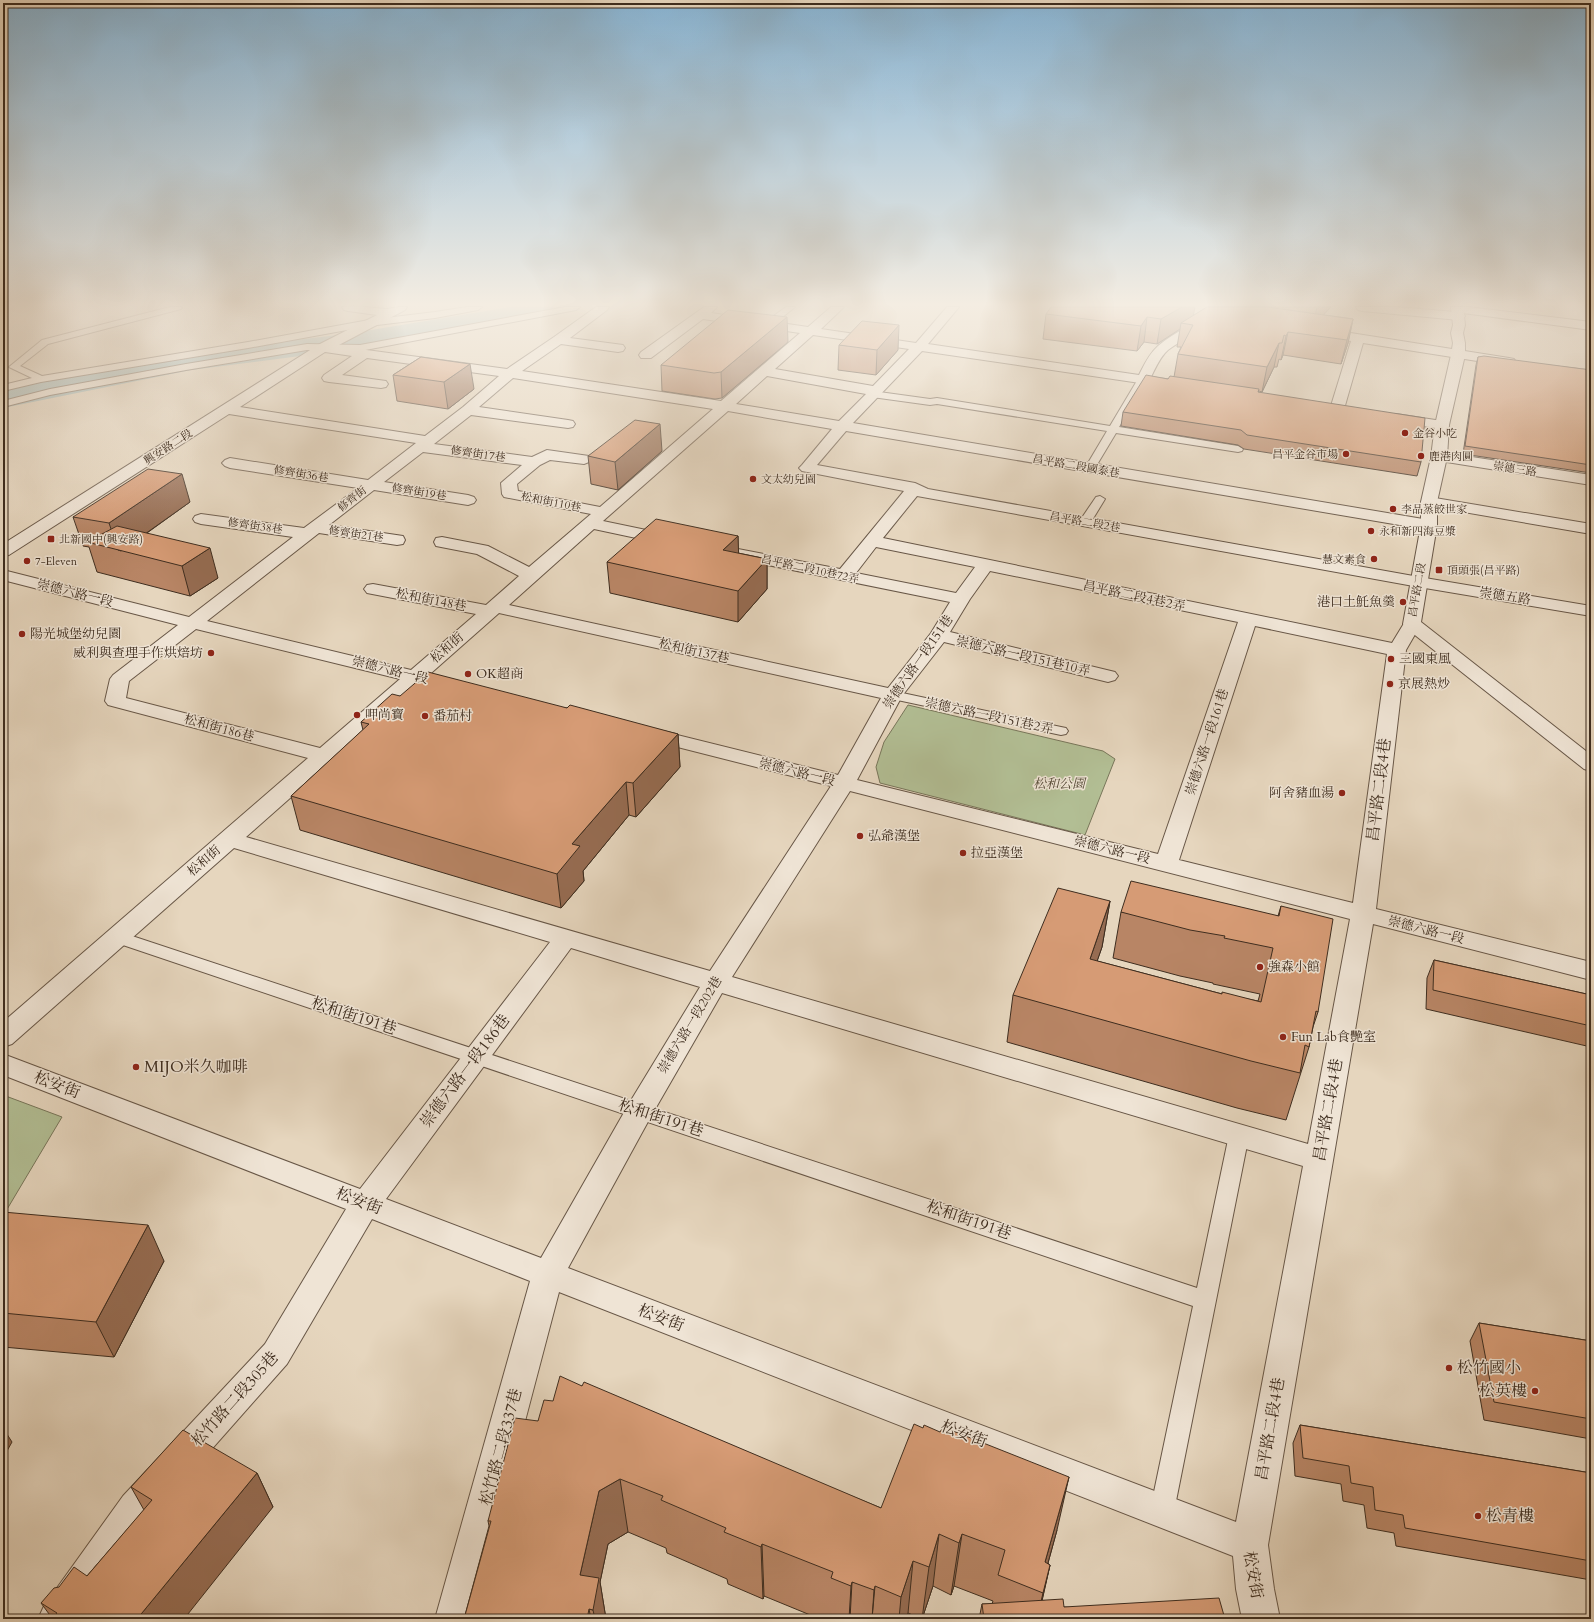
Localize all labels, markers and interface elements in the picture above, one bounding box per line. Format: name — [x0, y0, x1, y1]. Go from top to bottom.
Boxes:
street label: 興安路二段 — [141, 426, 195, 468]
place label: 金谷小吃 — [1413, 426, 1457, 441]
marker: 金谷小吃 — [1400, 428, 1410, 438]
street label: 修齊街17巷 — [450, 443, 506, 465]
place label: 昌平金谷市場 — [1272, 447, 1338, 462]
marker: 昌平金谷市場 — [1341, 449, 1351, 459]
place label: 鹿港肉圓 — [1429, 449, 1473, 464]
street label: 昌平路二段國泰巷 — [1031, 451, 1121, 481]
marker: 鹿港肉圓 — [1416, 451, 1426, 461]
street label: 崇德三路 — [1492, 458, 1538, 480]
street label: 修齊街36巷 — [273, 462, 329, 486]
place label: 文太幼兒園 — [761, 472, 816, 487]
marker: 文太幼兒園 — [748, 474, 758, 484]
street label: 修齊街19巷 — [391, 480, 447, 504]
street label: 修齊街 — [334, 483, 370, 515]
street label: 松和街110巷 — [520, 489, 582, 515]
place label: 李品蒸餃世家 — [1401, 502, 1467, 517]
marker: 李品蒸餃世家 — [1388, 504, 1398, 514]
street label: 昌平路二段2巷 — [1048, 508, 1122, 536]
street label: 修齊街38巷 — [227, 515, 283, 537]
street label: 修齊街21巷 — [328, 523, 384, 545]
place label: 永和新四海豆漿 — [1379, 524, 1456, 539]
marker: 永和新四海豆漿 — [1366, 526, 1376, 536]
place label: 北新國中(興安路) — [59, 532, 143, 547]
marker: 北新國中(興安路) — [46, 534, 56, 544]
street label: 昌平路二段10巷72弄 — [760, 551, 860, 587]
place label: 慧文素食 — [1322, 552, 1366, 567]
place label: 7-Eleven — [35, 554, 78, 569]
marker: 慧文素食 — [1369, 554, 1379, 564]
marker: 7-Eleven — [22, 556, 32, 566]
street label: 昌平路二段 — [1405, 562, 1429, 618]
place label: 頂頭張(昌平路) — [1447, 563, 1520, 578]
marker: 頂頭張(昌平路) — [1434, 565, 1444, 575]
street label: 崇德六路一段 — [35, 575, 115, 611]
street label: 昌平路二段4巷2弄 — [1081, 576, 1187, 616]
street label: 崇德五路 — [1478, 583, 1532, 609]
street label: 松和街148巷 — [394, 584, 468, 616]
place label: 港口土魠魚羹 — [1317, 593, 1395, 611]
marker: 港口土魠魚羹 — [1398, 597, 1408, 607]
street label: 崇德六路一段151巷 — [879, 611, 957, 713]
place label: 陽光城堡幼兒園 — [30, 625, 121, 643]
street label: 松和街 — [426, 628, 468, 668]
marker: 陽光城堡幼兒園 — [17, 629, 27, 639]
street label: 崇德六路一段151巷10弄 — [954, 632, 1092, 680]
street label: 松和街137巷 — [657, 634, 731, 668]
place label: 威利與查理手作烘焙坊 — [73, 644, 203, 662]
marker: 威利與查理手作烘焙坊 — [206, 648, 216, 658]
place label: 三國東風 — [1399, 650, 1451, 668]
street label: 崇德六路一段 — [350, 652, 430, 688]
marker: 三國東風 — [1386, 654, 1396, 664]
place label: OK超商 — [476, 665, 523, 683]
marker: OK超商 — [463, 669, 473, 679]
place label: 京展熱炒 — [1398, 675, 1450, 693]
marker: 京展熱炒 — [1385, 679, 1395, 689]
street label: 崇德六路一段161巷 — [1181, 686, 1233, 798]
street label: 崇德六路一段151巷2弄 — [923, 694, 1055, 738]
place label: 呷尚寶 — [365, 706, 404, 724]
place label: 番茄村 — [433, 707, 472, 725]
street label: 松和街186巷 — [182, 710, 256, 746]
marker: 呷尚寶 — [352, 710, 362, 720]
marker: 番茄村 — [420, 711, 430, 721]
street label: 昌平路二段4巷 — [1362, 737, 1396, 843]
street label: 崇德六路一段 — [757, 754, 837, 790]
park label: 松和公園 — [1033, 775, 1087, 793]
place label: 阿舍豬血湯 — [1269, 784, 1334, 802]
marker: 阿舍豬血湯 — [1337, 788, 1347, 798]
place label: 弘爺漢堡 — [868, 827, 920, 845]
marker: 弘爺漢堡 — [855, 831, 865, 841]
street label: 崇德六路一段 — [1072, 832, 1152, 868]
street label: 松和街 — [183, 841, 225, 881]
place label: 拉亞漢堡 — [971, 844, 1023, 862]
marker: 拉亞漢堡 — [958, 848, 968, 858]
street label: 崇德六路一段 — [1386, 912, 1466, 948]
place label: 強森小館 — [1268, 958, 1320, 976]
marker: 強森小館 — [1255, 962, 1265, 972]
street label: 崇德六路一段202巷 — [654, 973, 726, 1077]
street label: 松和街191巷 — [308, 992, 400, 1040]
street label: 崇德六路一段186巷 — [415, 1010, 515, 1132]
place label: Fun Lab食艷室 — [1291, 1028, 1376, 1046]
marker: Fun Lab食艷室 — [1278, 1032, 1288, 1042]
place label: MIJO米久咖啡 — [144, 1056, 248, 1078]
street label: 昌平路二段4巷 — [1308, 1057, 1348, 1163]
marker: MIJO米久咖啡 — [131, 1062, 141, 1072]
street label: 松安街 — [31, 1066, 83, 1104]
street label: 松和街191巷 — [615, 1094, 707, 1142]
street label: 松安街 — [333, 1182, 385, 1220]
street label: 松和街191巷 — [924, 1195, 1014, 1245]
street label: 松安街 — [635, 1299, 687, 1337]
street label: 松竹路二段305巷 — [186, 1347, 284, 1451]
place label: 松竹國小 — [1457, 1357, 1521, 1379]
marker: 松竹國小 — [1444, 1363, 1454, 1373]
street label: 昌平路二段4巷 — [1250, 1376, 1290, 1482]
place label: 松英樓 — [1479, 1380, 1527, 1402]
street label: 松竹路二段337巷 — [475, 1386, 527, 1508]
marker: 松英樓 — [1530, 1386, 1540, 1396]
street label: 松安街 — [938, 1415, 990, 1453]
place label: 松青樓 — [1486, 1505, 1534, 1527]
marker: 松青樓 — [1473, 1511, 1483, 1521]
street label: 松安街 — [1238, 1549, 1268, 1601]

